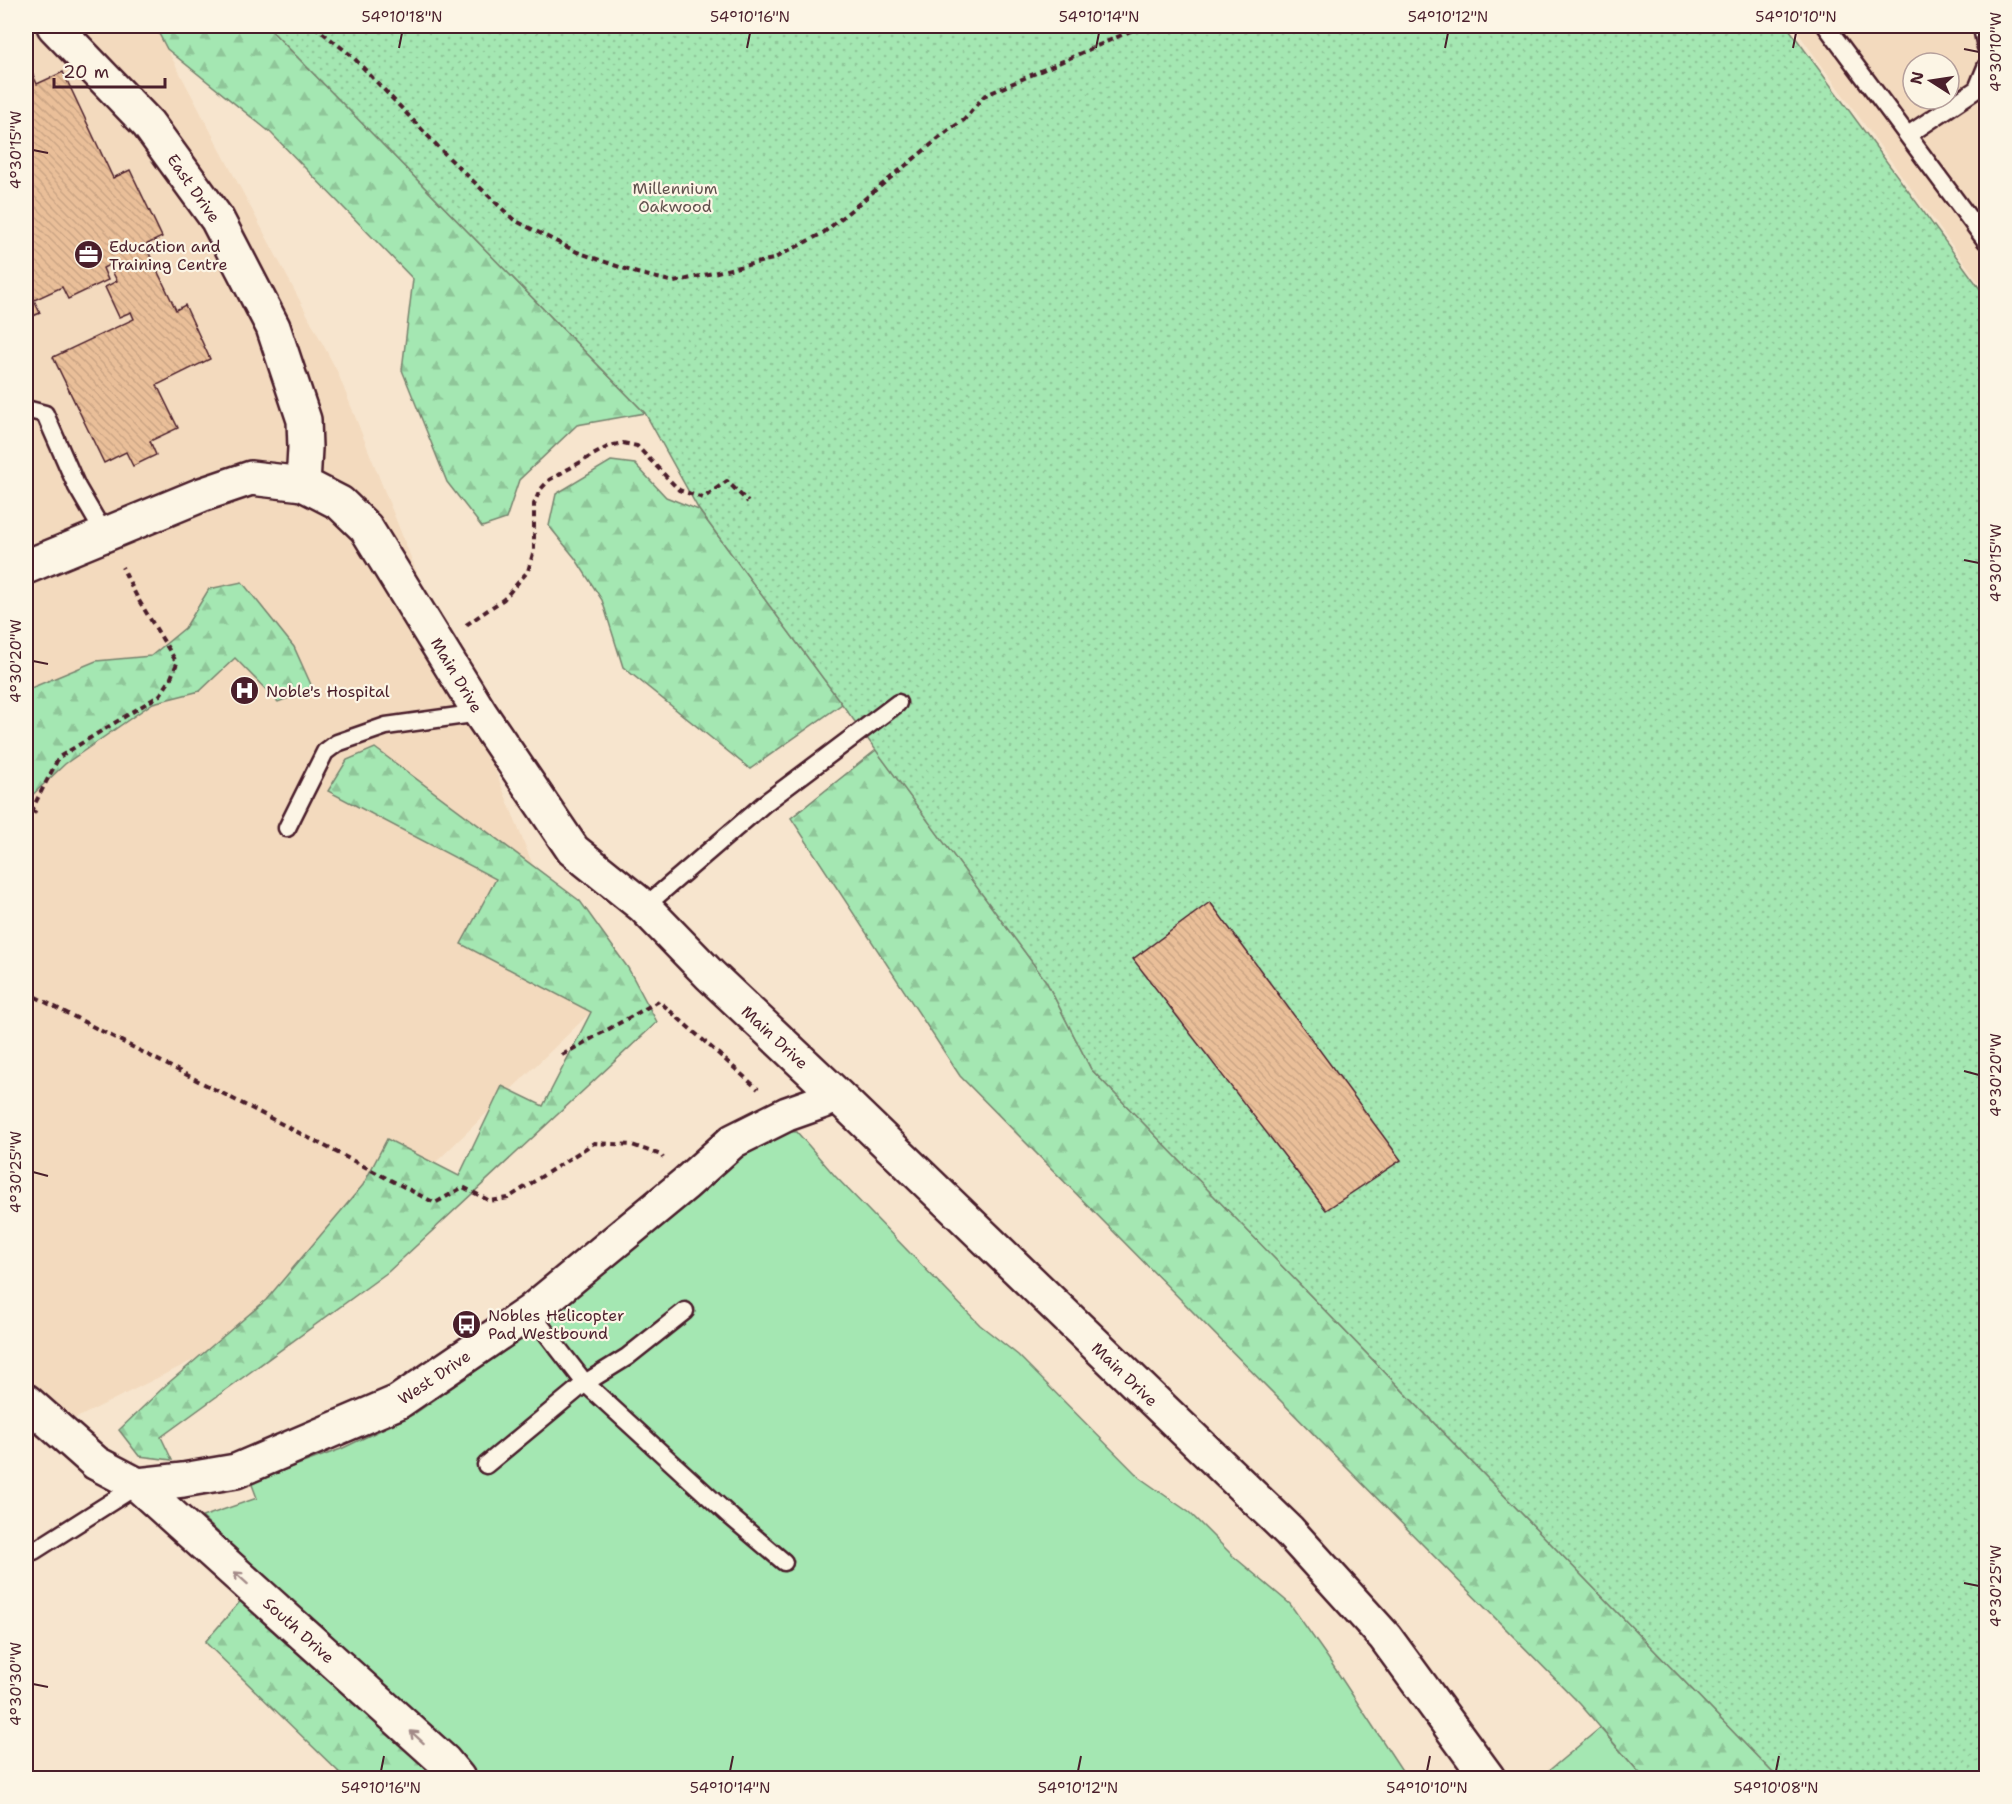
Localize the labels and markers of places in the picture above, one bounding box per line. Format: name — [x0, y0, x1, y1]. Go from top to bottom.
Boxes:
place label: Education and Training Centre — [109, 236, 228, 275]
office icon: Education and Training Centre — [72, 239, 104, 271]
hospital icon: Noble's Hospital — [229, 675, 261, 707]
place label: Noble's Hospital — [266, 681, 390, 702]
place label: Nobles Helicopter Pad Westbound — [488, 1305, 625, 1344]
bus stop icon: Nobles Helicopter Pad Westbound — [451, 1308, 483, 1340]

